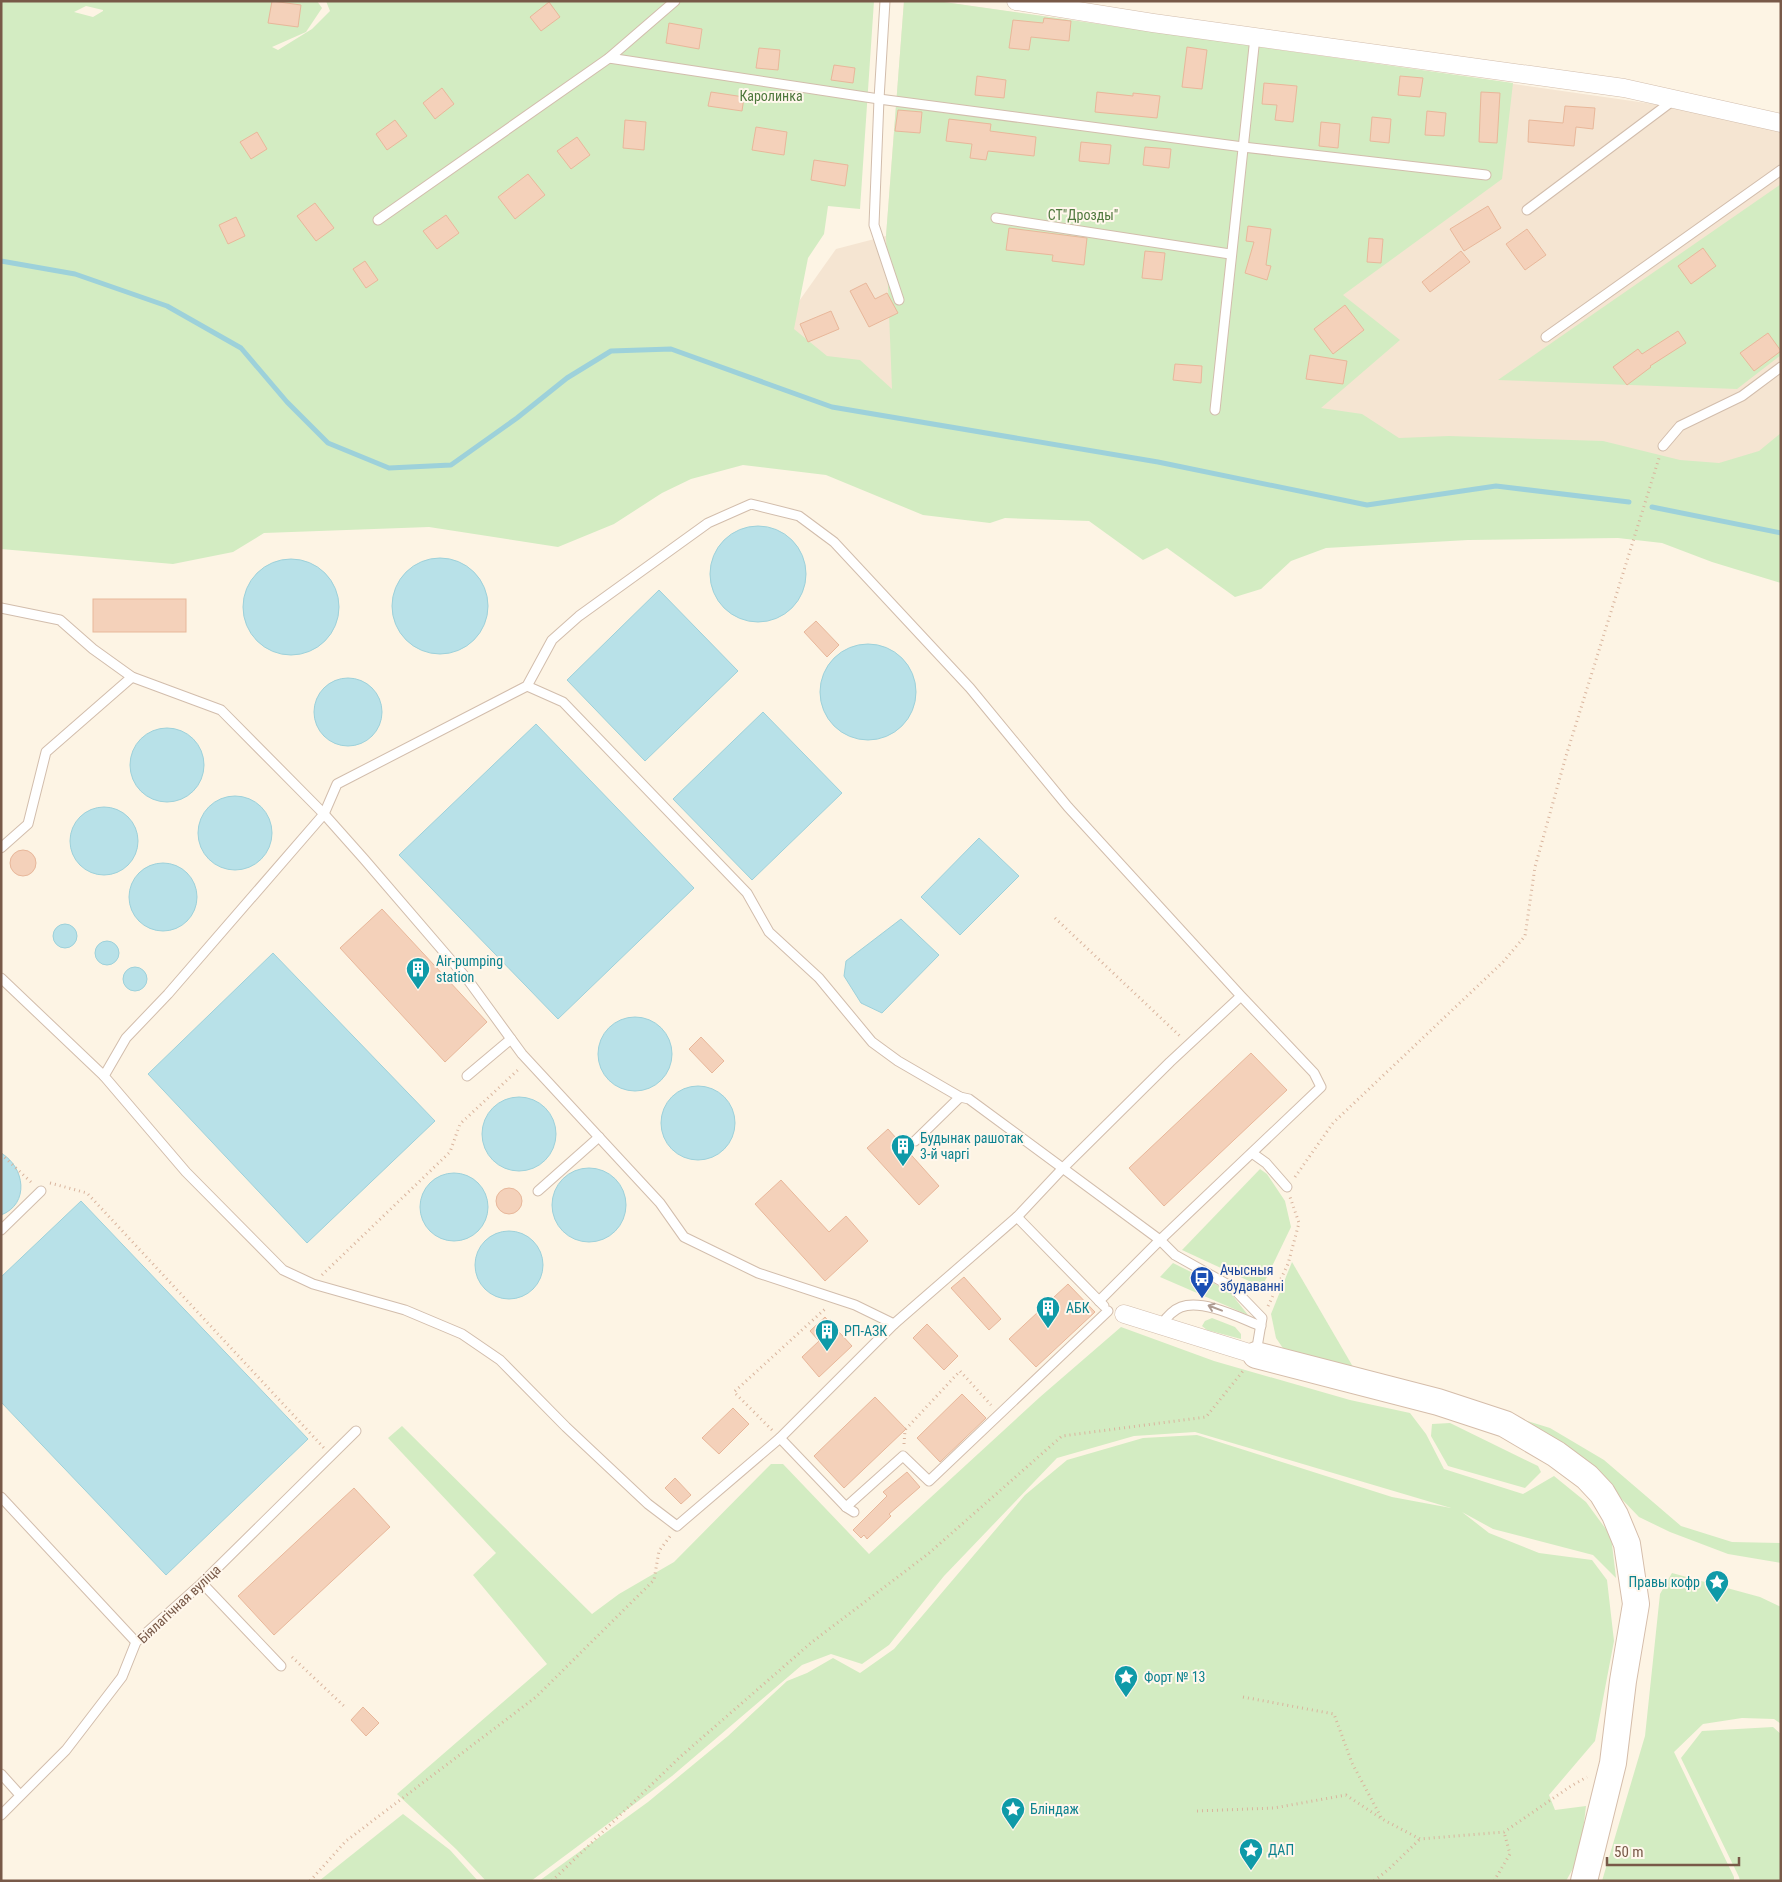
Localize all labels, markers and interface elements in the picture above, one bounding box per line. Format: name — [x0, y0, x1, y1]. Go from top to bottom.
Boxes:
park label: Каролинка — [739, 88, 803, 104]
park label: СТ"Дрозды" — [1048, 207, 1118, 223]
place label: Air-pumping station — [436, 953, 503, 985]
building icon: Air-pumping station — [405, 956, 431, 990]
place label: Будынак рашотак 3-й чаргі — [920, 1130, 1024, 1162]
building icon: Будынак рашотак 3-й чаргі — [890, 1133, 916, 1167]
place label: Ачысныя збудаванні — [1220, 1262, 1284, 1294]
bus stop icon: Ачысныя збудаванні — [1189, 1265, 1215, 1299]
building icon: АБК — [1035, 1295, 1061, 1329]
place label: АБК — [1066, 1300, 1090, 1316]
one-way arrow — [1208, 1303, 1223, 1313]
building icon: РП-АЗК — [814, 1318, 840, 1352]
place label: РП-АЗК — [844, 1323, 887, 1339]
street label: Біялагічная вуліца — [134, 1562, 224, 1646]
place icon: Правы кофр — [1704, 1569, 1730, 1603]
place label: Правы кофр — [1629, 1574, 1700, 1590]
place icon: Форт № 13 — [1113, 1664, 1139, 1698]
place label: Форт № 13 — [1144, 1669, 1205, 1685]
place icon: Бліндаж — [1000, 1796, 1026, 1830]
place label: Бліндаж — [1030, 1801, 1079, 1817]
scale bar — [1607, 1834, 1740, 1866]
place icon: ДАП — [1238, 1837, 1264, 1871]
place label: ДАП — [1268, 1842, 1294, 1858]
text: 50 m — [1614, 1843, 1644, 1861]

